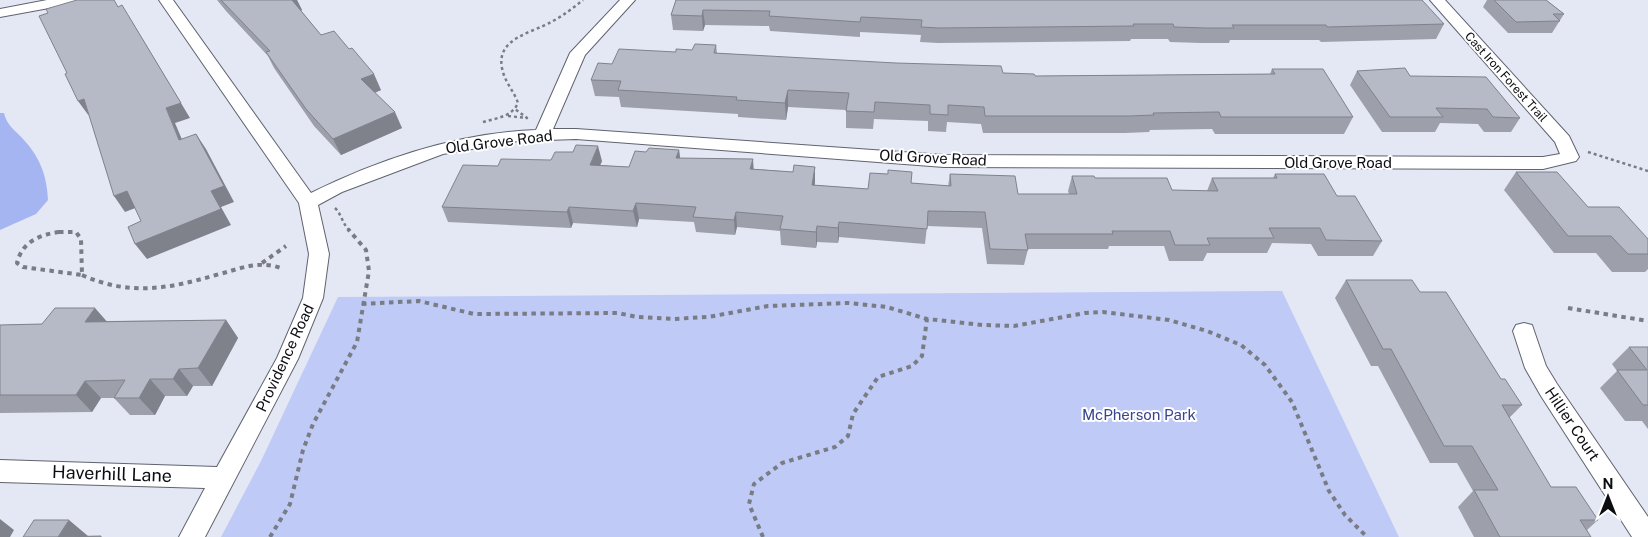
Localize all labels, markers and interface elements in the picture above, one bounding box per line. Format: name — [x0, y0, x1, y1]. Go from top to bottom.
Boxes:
street label: Cast Iron Forest Trail — [1462, 29, 1550, 125]
street label: Old Grove Road — [444, 127, 553, 157]
street label: Old Grove Road — [879, 146, 987, 169]
street label: Old Grove Road — [1284, 154, 1392, 171]
street label: Providence Road — [252, 301, 317, 414]
street label: Hillier Court — [1542, 384, 1603, 464]
park label: McPherson Park — [1082, 406, 1196, 423]
street label: Haverhill Lane — [52, 461, 172, 486]
north arrow — [1583, 472, 1633, 522]
text: N — [1603, 476, 1613, 492]

